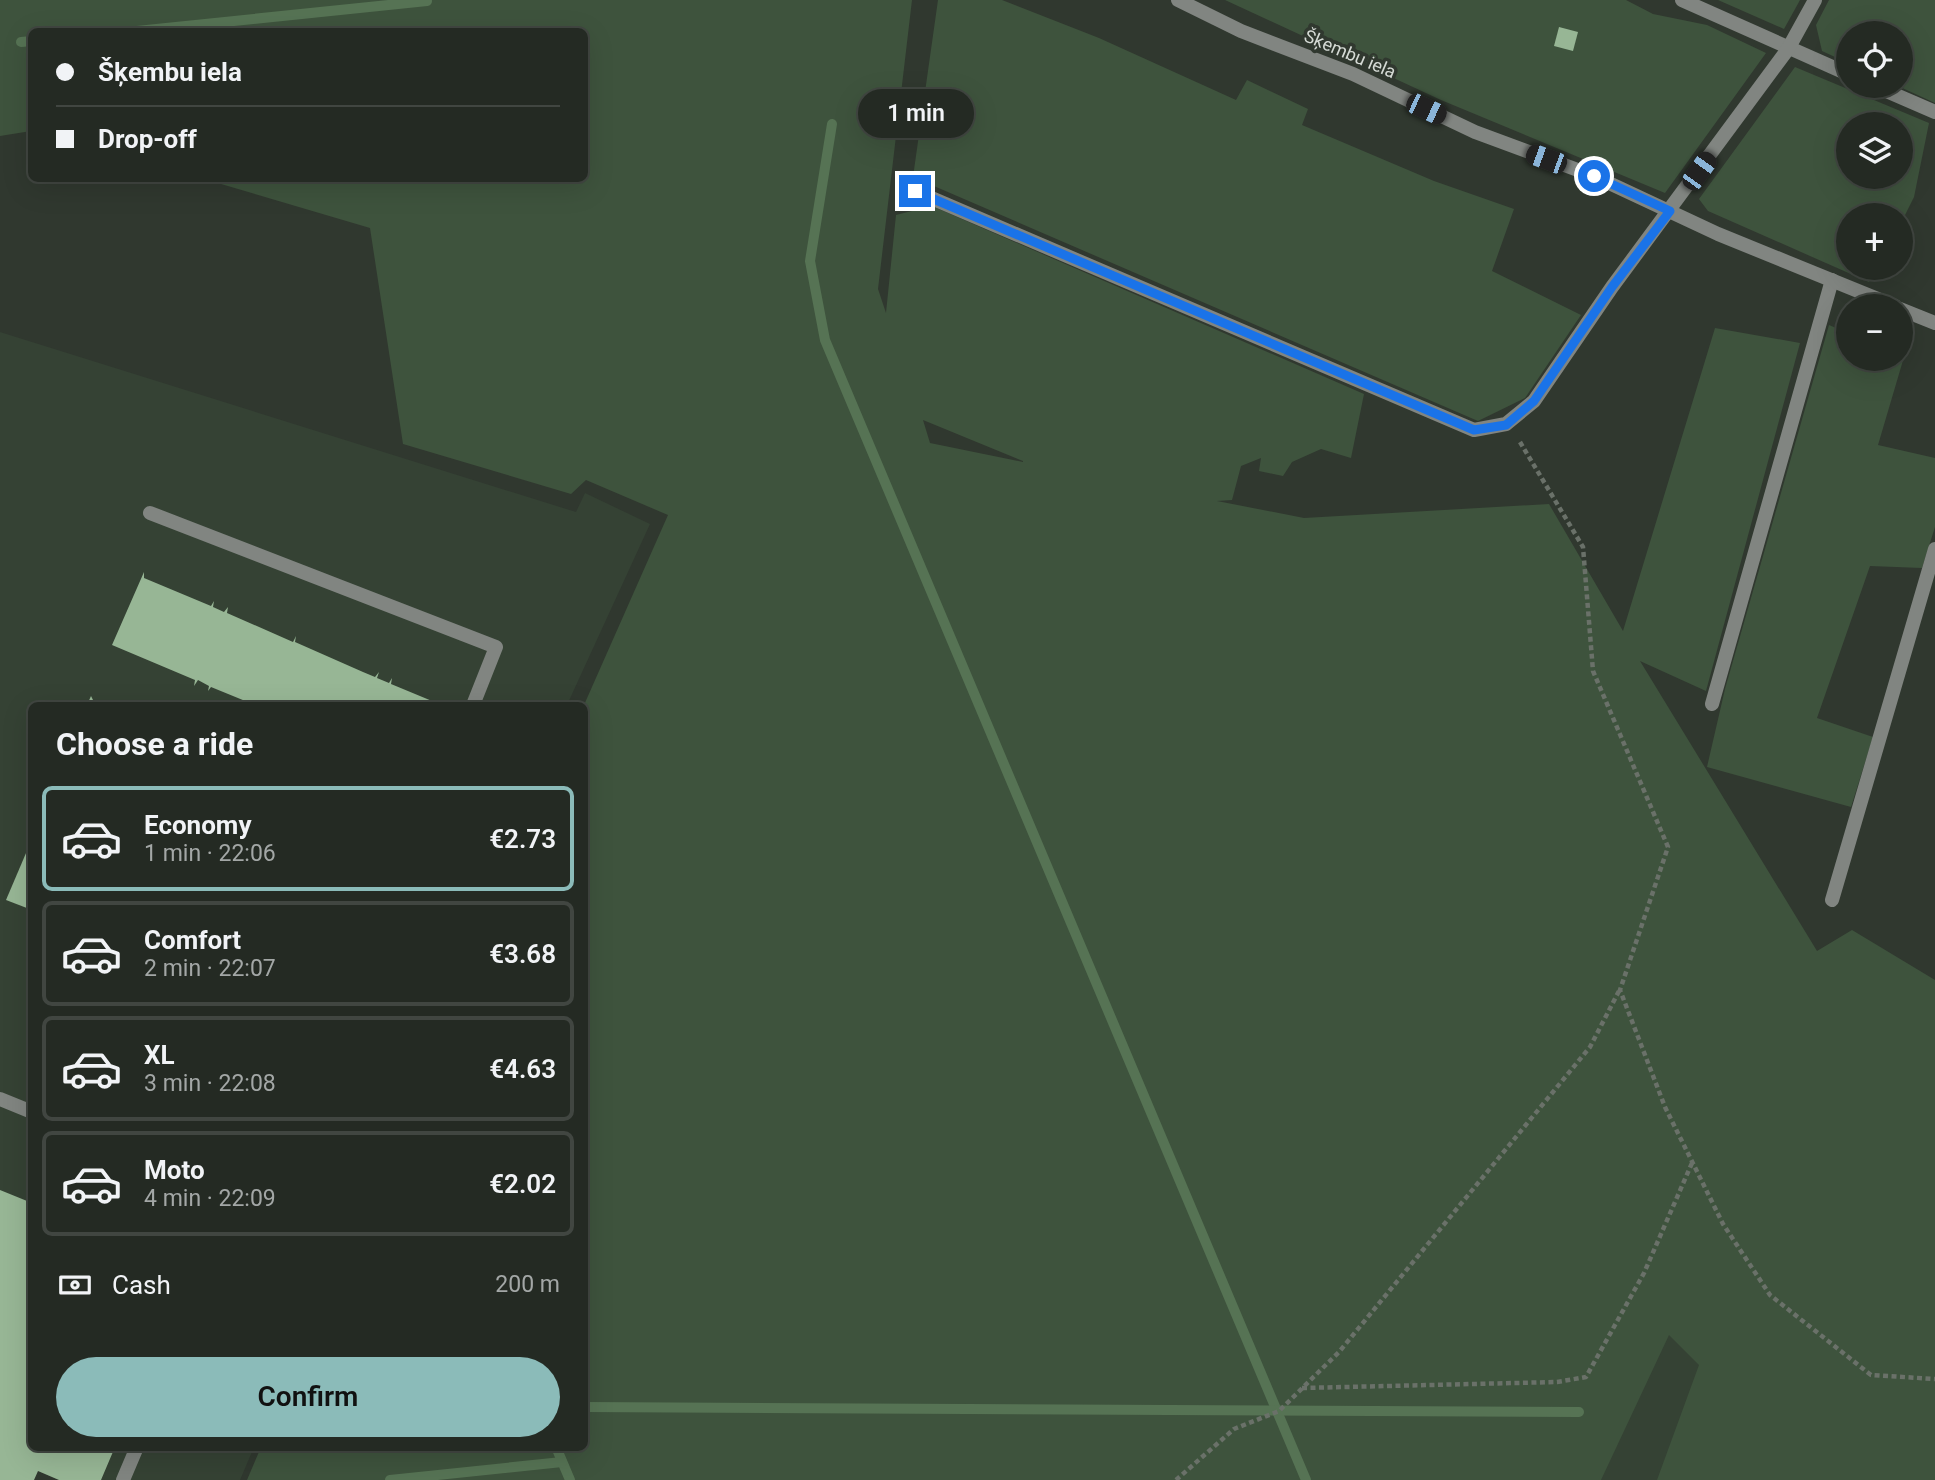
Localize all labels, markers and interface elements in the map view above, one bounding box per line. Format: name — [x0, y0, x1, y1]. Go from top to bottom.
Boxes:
map controls — [1836, 21, 1913, 371]
button: locate — [1836, 21, 1913, 98]
street label: Šķembu iela — [1301, 25, 1399, 83]
text: Šķembu iela — [98, 57, 242, 87]
callout: 1 min — [857, 90, 973, 138]
car — [1403, 91, 1450, 127]
text: 1 min — [887, 100, 945, 127]
button: layers — [1836, 112, 1913, 189]
text: Drop-off — [98, 124, 197, 154]
car — [1523, 142, 1570, 176]
car — [1679, 148, 1720, 194]
route start — [1578, 160, 1610, 192]
route end — [899, 175, 931, 207]
button: + — [1836, 203, 1913, 280]
button: − — [1836, 294, 1913, 371]
text: Choose a ride — [56, 725, 253, 763]
icon: car — [60, 807, 123, 870]
text: Economy — [144, 810, 251, 840]
text: €2.73 — [489, 824, 556, 854]
text: 1 min · 22:06 — [144, 840, 276, 867]
icon: car — [60, 922, 123, 985]
text: Comfort — [144, 925, 241, 955]
text: €3.68 — [489, 939, 556, 969]
text: 2 min · 22:07 — [144, 955, 276, 982]
icon: car — [60, 1037, 123, 1100]
text: XL — [144, 1040, 175, 1070]
text: €4.63 — [489, 1054, 556, 1084]
text: 3 min · 22:08 — [144, 1070, 276, 1097]
icon: car — [60, 1152, 123, 1215]
text: Moto — [144, 1155, 205, 1185]
text: €2.02 — [489, 1169, 556, 1199]
text: 4 min · 22:09 — [144, 1185, 276, 1212]
icon: cash — [56, 1266, 94, 1304]
text: Cash — [112, 1270, 171, 1300]
text: 200 m — [495, 1271, 560, 1298]
button: Confirm — [56, 1357, 560, 1437]

